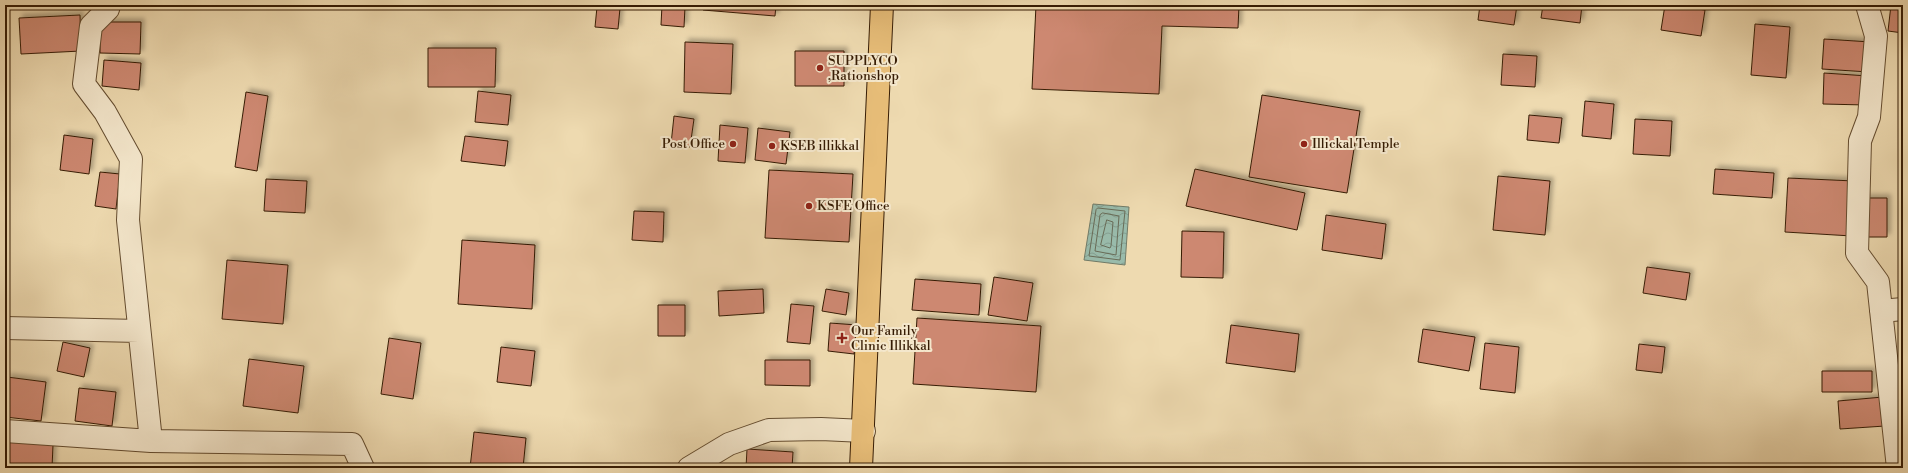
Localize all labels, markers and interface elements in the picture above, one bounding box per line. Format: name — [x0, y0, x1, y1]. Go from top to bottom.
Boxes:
place label: SUPPLYCO ,Rationshop — [828, 53, 899, 84]
marker: SUPPLYCO ,Rationshop — [815, 63, 825, 73]
place label: Post Office — [662, 136, 725, 152]
place label: Illickal Temple — [1312, 136, 1400, 152]
place label: KSEB illikkal — [780, 138, 859, 154]
marker: Post Office — [728, 139, 738, 149]
marker: Illickal Temple — [1299, 139, 1309, 149]
marker: KSEB illikkal — [767, 141, 777, 151]
place label: KSFE Office — [817, 198, 890, 214]
marker: KSFE Office — [804, 201, 814, 211]
place label: Our Family Clinic Illikkal — [851, 323, 931, 354]
marker: Our Family Clinic Illikkal — [836, 332, 848, 344]

